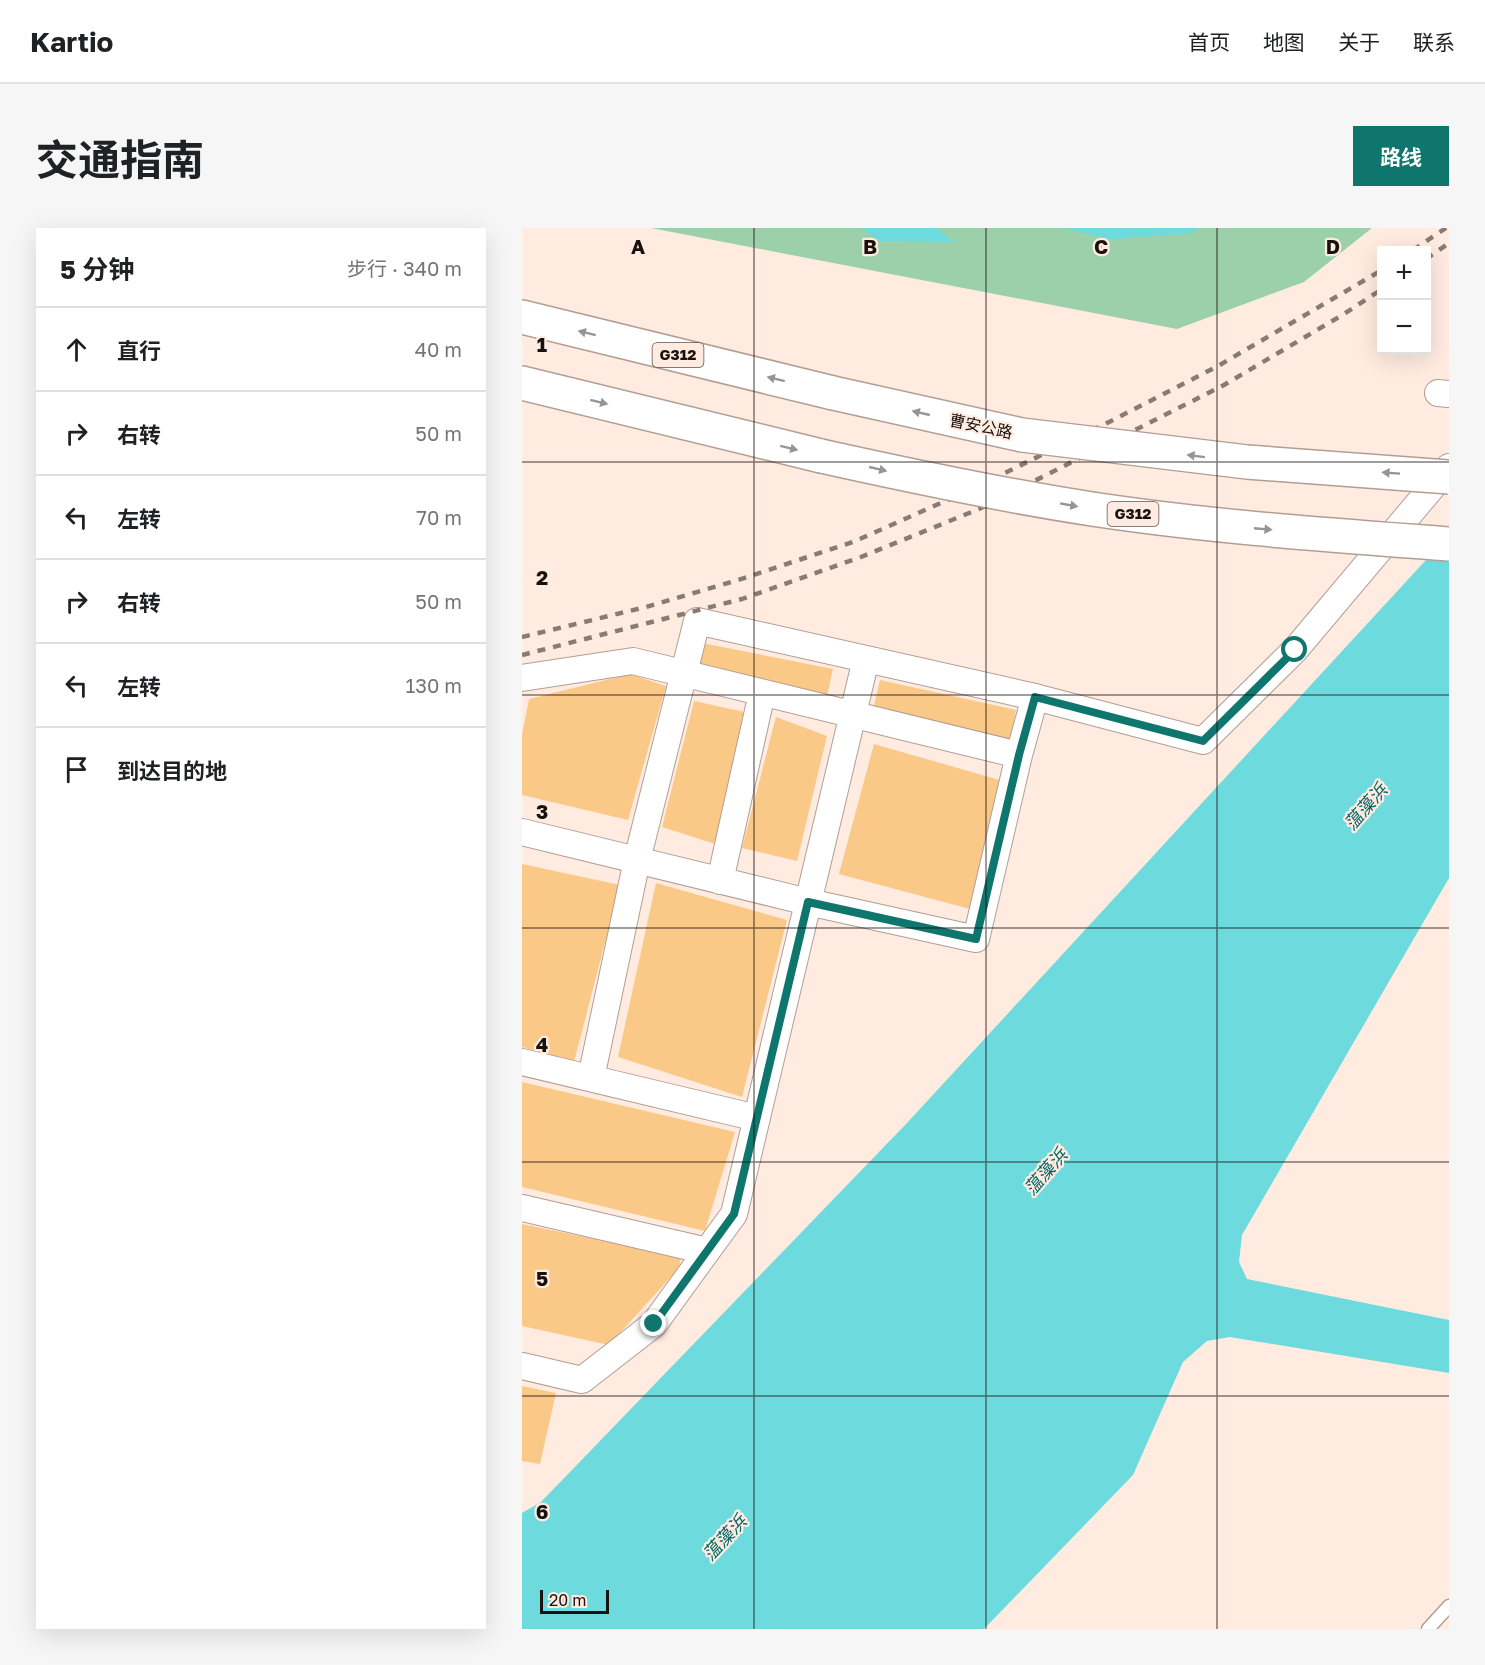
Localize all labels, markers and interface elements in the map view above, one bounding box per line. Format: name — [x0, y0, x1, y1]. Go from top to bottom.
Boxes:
text: Kartio — [30, 25, 113, 58]
text: 首页 — [1188, 29, 1230, 55]
text: 地图 — [1263, 29, 1305, 55]
text: 关于 — [1338, 29, 1380, 55]
text: 联系 — [1413, 29, 1455, 55]
button: 路线 — [1353, 126, 1449, 186]
text: 交通指南 — [36, 134, 204, 184]
text: A — [631, 234, 645, 258]
text: B — [863, 234, 877, 258]
text: C — [1094, 234, 1108, 258]
text: D — [1326, 234, 1340, 258]
map controls — [1377, 246, 1431, 354]
button: + — [1377, 246, 1431, 300]
text: 5 分钟 — [60, 254, 134, 285]
text: 步行 · 340 m — [347, 256, 462, 280]
button: − — [1377, 300, 1431, 354]
one-way arrow — [578, 327, 596, 337]
text: 1 — [537, 332, 547, 356]
icon: ahead — [60, 333, 93, 366]
text: 直行 — [117, 337, 161, 364]
text: 40 m — [415, 337, 462, 361]
road number: G312 — [652, 343, 704, 367]
one-way arrow — [767, 374, 786, 384]
one-way arrow — [590, 397, 608, 407]
one-way arrow — [912, 408, 930, 418]
street label: 曹安公路 — [948, 410, 1014, 442]
icon: right — [60, 417, 93, 450]
text: 右转 — [117, 421, 161, 448]
text: 50 m — [415, 421, 462, 445]
one-way arrow — [779, 444, 798, 453]
one-way arrow — [1187, 451, 1206, 461]
one-way arrow — [868, 464, 887, 474]
one-way arrow — [1381, 468, 1400, 478]
icon: left — [60, 501, 93, 534]
one-way arrow — [1060, 501, 1079, 510]
road number: G312 — [1108, 502, 1158, 526]
text: 左转 — [117, 505, 161, 532]
text: 70 m — [416, 505, 462, 529]
one-way arrow — [1253, 525, 1272, 534]
text: 2 — [536, 565, 548, 589]
icon: right — [60, 585, 93, 618]
text: 右转 — [117, 589, 161, 616]
text: 50 m — [415, 589, 462, 613]
route start — [1281, 636, 1307, 662]
icon: left — [60, 669, 93, 702]
text: 左转 — [117, 673, 161, 700]
text: 130 m — [406, 673, 462, 697]
icon: arrive — [60, 753, 93, 786]
text: 到达目的地 — [117, 757, 227, 784]
water label: 蕰藻浜 — [1339, 777, 1393, 834]
text: 3 — [536, 799, 548, 823]
text: 4 — [536, 1032, 548, 1056]
water label: 蕰藻浜 — [1019, 1142, 1073, 1199]
text: 5 — [536, 1266, 548, 1290]
route end — [640, 1310, 666, 1336]
text: 6 — [536, 1499, 548, 1523]
water label: 蕰藻浜 — [698, 1509, 752, 1565]
scale bar — [540, 1587, 609, 1614]
text: 20 m — [549, 1590, 586, 1610]

